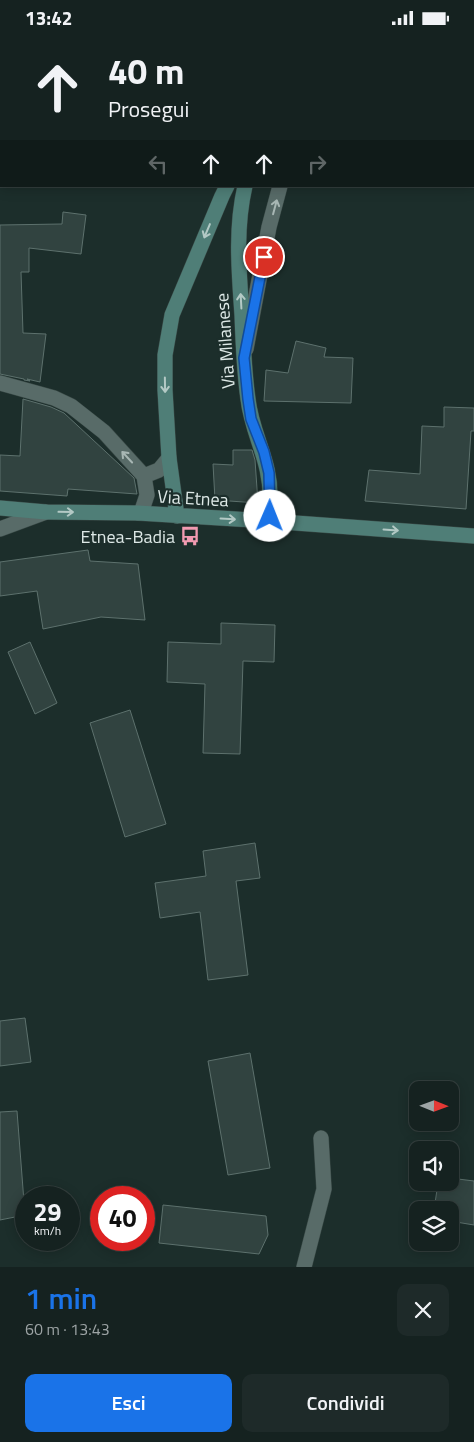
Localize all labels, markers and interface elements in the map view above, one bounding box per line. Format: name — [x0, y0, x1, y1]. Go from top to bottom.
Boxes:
text: 13:42 — [25, 3, 72, 32]
text: 40 m — [108, 44, 184, 98]
icon: ahead — [25, 55, 90, 120]
text: Prosegui — [108, 92, 189, 126]
icon: left — [144, 150, 172, 178]
icon: ahead — [197, 150, 225, 178]
icon: ahead — [250, 150, 278, 178]
icon: right — [303, 150, 331, 178]
one-way arrow — [270, 200, 280, 216]
one-way arrow — [202, 223, 211, 238]
pin — [243, 236, 285, 278]
icon: arrive — [250, 243, 278, 271]
street label: Via Milanese — [208, 292, 242, 390]
one-way arrow — [236, 293, 245, 309]
one-way arrow — [160, 377, 170, 393]
one-way arrow — [121, 451, 133, 464]
street label: Via Etnea — [157, 483, 229, 513]
position arrow — [243, 489, 295, 541]
one-way arrow — [58, 508, 74, 517]
one-way arrow — [220, 514, 236, 523]
place label: Etnea-Badia — [81, 523, 175, 550]
bus stop icon: Etnea-Badia — [179, 525, 201, 547]
one-way arrow — [382, 525, 398, 535]
north arrow — [409, 1081, 459, 1131]
map controls — [409, 1081, 459, 1251]
button: sound — [409, 1141, 459, 1191]
speed limit sign: 40 — [90, 1186, 155, 1251]
text: 29 — [33, 1193, 62, 1231]
button: layers — [409, 1201, 459, 1251]
text: km/h — [34, 1221, 61, 1240]
text: 1 min — [25, 1275, 97, 1321]
button: close — [397, 1284, 449, 1336]
text: 60 m · 13:43 — [25, 1317, 110, 1341]
button: Esci — [25, 1374, 232, 1432]
button: Condividi — [242, 1374, 449, 1432]

